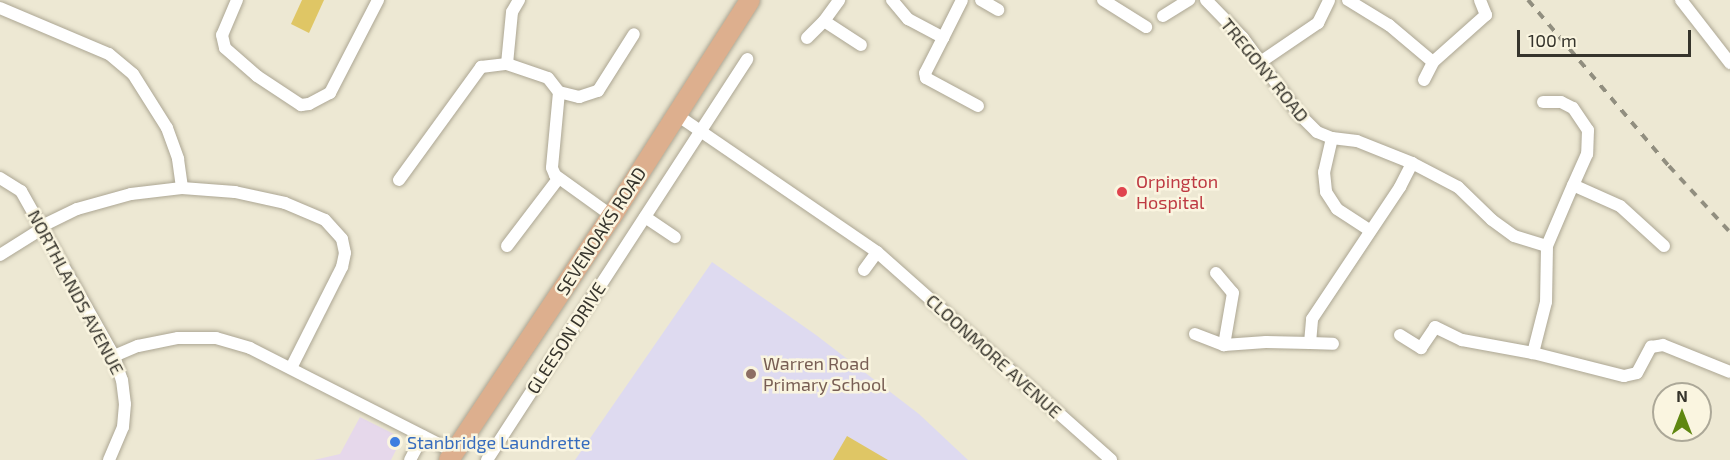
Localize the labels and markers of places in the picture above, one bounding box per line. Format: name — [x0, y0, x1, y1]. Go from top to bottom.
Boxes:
place label: Orpington Hospital — [1136, 171, 1218, 213]
marker: Orpington Hospital — [1113, 183, 1131, 201]
place label: Warren Road Primary School — [763, 353, 887, 395]
marker: Warren Road Primary School — [744, 367, 758, 381]
place label: Stanbridge Laundrette — [407, 431, 590, 453]
marker: Stanbridge Laundrette — [388, 435, 402, 449]

